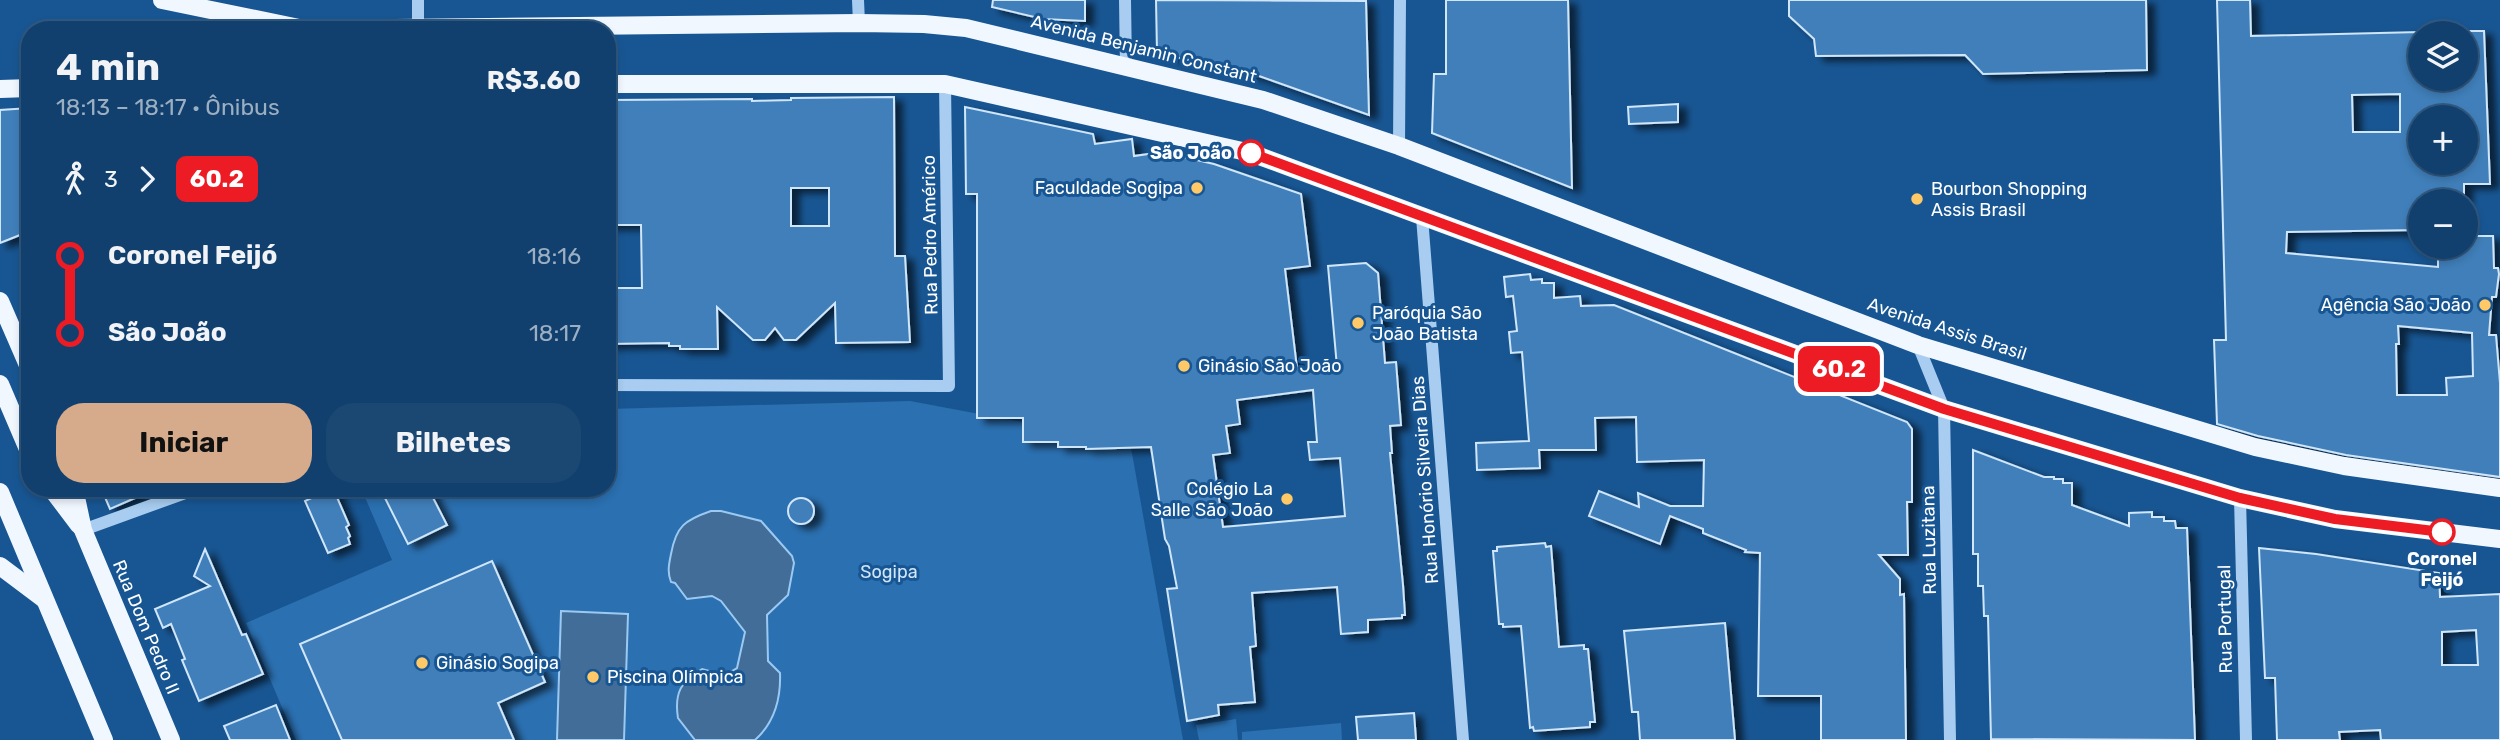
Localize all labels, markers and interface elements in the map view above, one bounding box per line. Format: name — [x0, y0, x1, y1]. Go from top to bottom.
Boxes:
street label: Avenida Benjamin Constant — [1029, 10, 1259, 88]
map controls — [2408, 21, 2478, 259]
button: layers — [2408, 21, 2478, 91]
text: 4 min — [56, 44, 160, 90]
text: R$3.60 — [487, 65, 581, 96]
text: 18:13 – 18:17 · Ônibus — [56, 93, 280, 121]
button: + — [2408, 105, 2478, 175]
marker: São João — [1238, 140, 1264, 166]
place label: São João — [1150, 142, 1232, 164]
street label: Rua Pedro Américo — [918, 155, 942, 315]
icon: walk — [56, 160, 94, 198]
icon: forward — [128, 160, 166, 198]
text: 3 — [104, 165, 118, 193]
text: 60.2 — [190, 165, 244, 193]
place label: Faculdade Sogipa — [1035, 177, 1183, 199]
place label: Bourbon Shopping Assis Brasil — [1931, 178, 2087, 221]
marker: Faculdade Sogipa — [1189, 180, 1205, 196]
button: − — [2408, 189, 2478, 259]
marker: Bourbon Shopping Assis Brasil — [1909, 191, 1925, 207]
text: Coronel Feijó — [108, 240, 277, 271]
text: 18:16 — [527, 242, 581, 270]
street label: Avenida Assis Brasil — [1865, 293, 2029, 365]
place label: Agência São João — [2321, 294, 2471, 316]
marker: Agência São João — [2477, 297, 2493, 313]
place label: Paróquia São João Batista — [1372, 302, 1482, 345]
marker: Paróquia São João Batista — [1350, 315, 1366, 331]
text: São João — [108, 317, 227, 348]
text: 18:17 — [529, 319, 581, 347]
line badge: 60.2 — [1790, 346, 1888, 392]
place label: Ginásio São João — [1198, 355, 1342, 377]
text: 60.2 — [1812, 355, 1866, 383]
marker: Ginásio São João — [1176, 358, 1192, 374]
street label: Rua Honório Silveira Dias — [1407, 375, 1443, 585]
button: Iniciar — [56, 403, 312, 483]
button: Bilhetes — [326, 403, 581, 483]
place label: Colégio La Salle São João — [1151, 478, 1273, 521]
street label: Rua Luzitana — [1917, 485, 1941, 595]
marker: Colégio La Salle São João — [1279, 491, 1295, 507]
marker: Coronel Feijó — [2429, 519, 2455, 545]
place label: Coronel Feijó — [2407, 548, 2477, 591]
street label: Rua Dom Pedro II — [108, 557, 184, 697]
park label: Sogipa — [860, 561, 918, 583]
street label: Rua Portugal — [2213, 565, 2237, 673]
place label: Ginásio Sogipa — [436, 652, 559, 674]
marker: Ginásio Sogipa — [414, 655, 430, 671]
place label: Piscina Olímpica — [607, 666, 744, 688]
marker: Piscina Olímpica — [585, 669, 601, 685]

